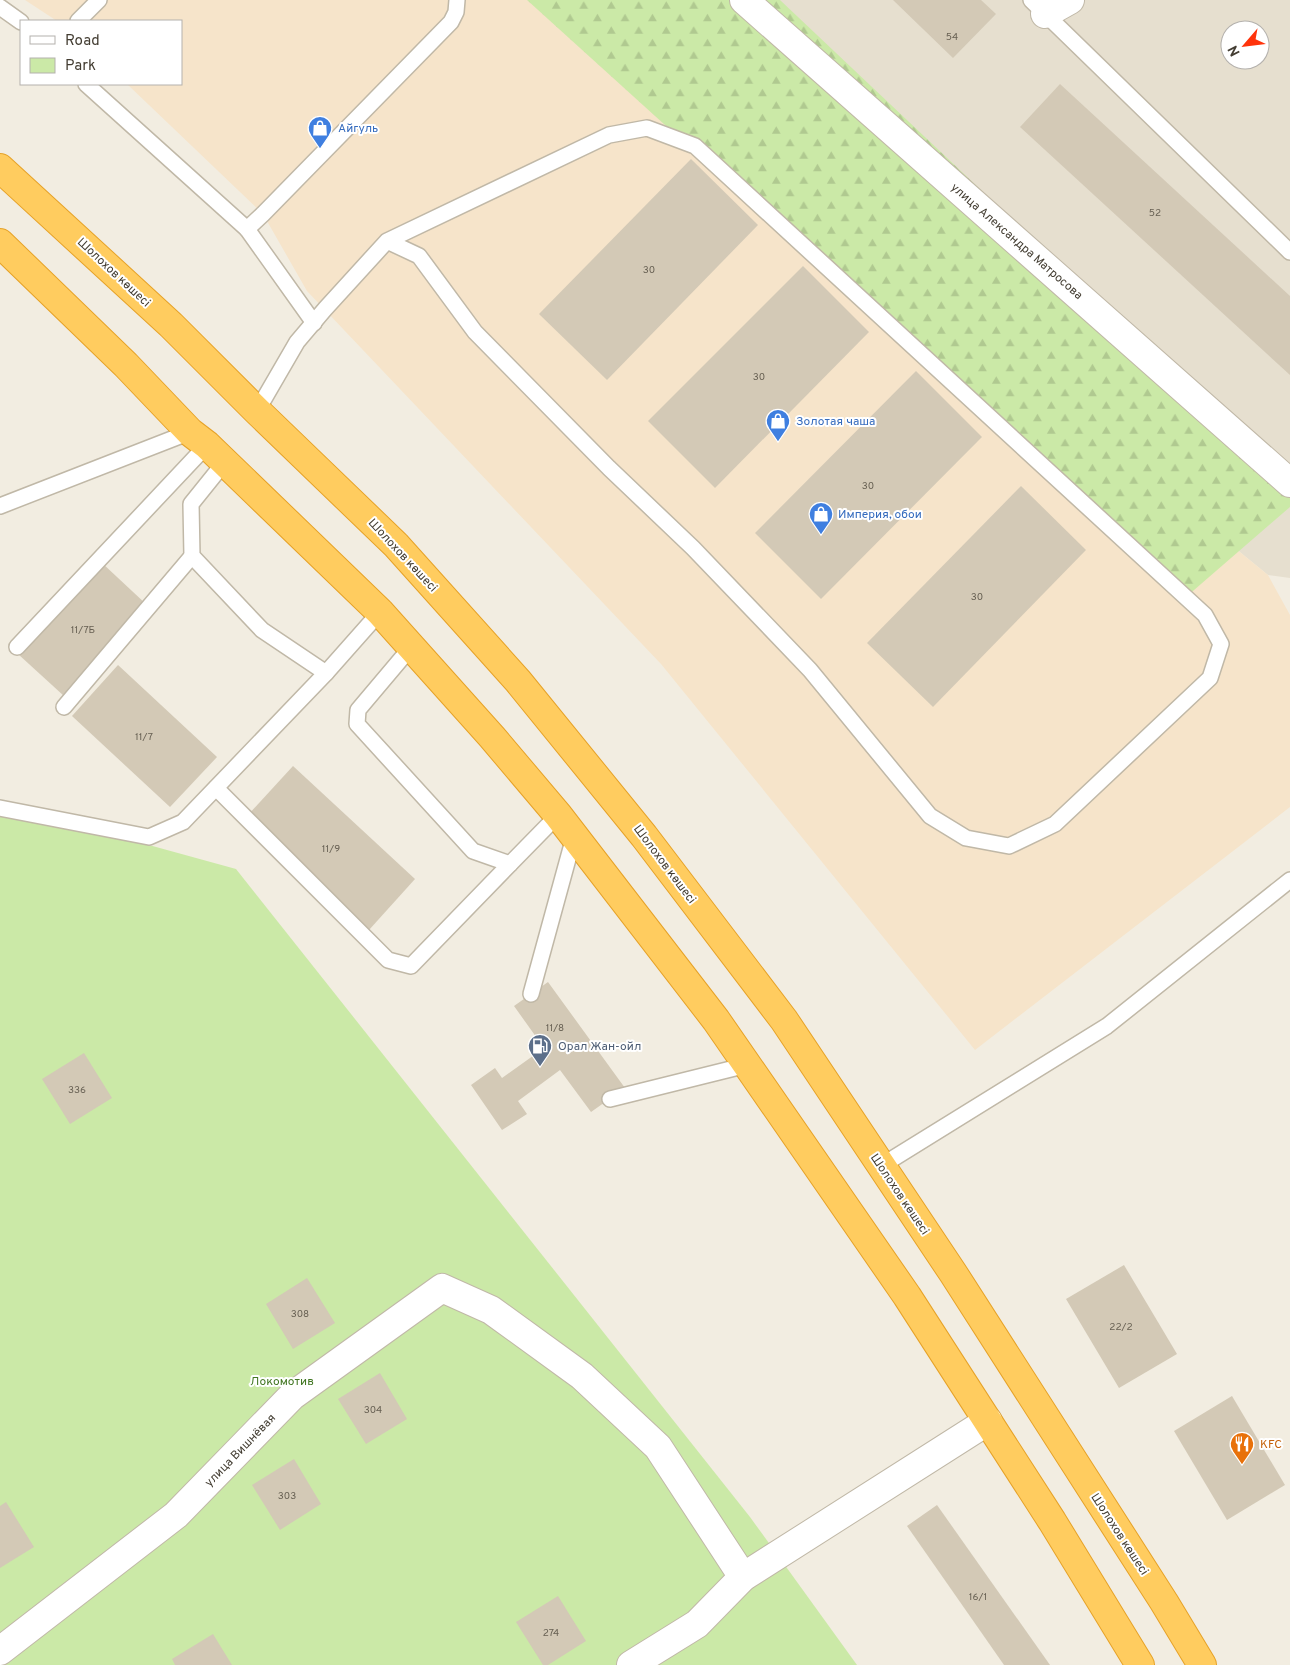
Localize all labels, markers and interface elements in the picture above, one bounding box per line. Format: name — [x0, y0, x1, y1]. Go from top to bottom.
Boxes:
legend — [20, 20, 182, 85]
north arrow — [1220, 20, 1270, 70]
house number: 54 — [946, 31, 958, 44]
text: Road — [65, 32, 100, 51]
text: N — [1225, 42, 1245, 59]
text: Park — [65, 57, 96, 76]
shop icon: Айгуль — [307, 115, 333, 149]
place label: Айгуль — [338, 121, 378, 137]
street label: улица Александра Матросова — [947, 180, 1086, 304]
house number: 52 — [1149, 207, 1161, 220]
street label: Шолохов көшесі — [73, 235, 153, 311]
house number: 30 — [643, 264, 655, 277]
house number: 30 — [753, 371, 765, 384]
shop icon: Золотая чаша — [765, 408, 791, 442]
place label: Золотая чаша — [796, 414, 875, 430]
house number: 30 — [862, 480, 874, 493]
shop icon: Империя, обои — [808, 501, 834, 535]
place label: Империя, обои — [838, 507, 922, 523]
street label: Шолохов көшесі — [364, 516, 440, 596]
house number: 30 — [971, 591, 983, 604]
house number: 11/7Б — [71, 624, 95, 637]
house number: 11/7 — [135, 731, 153, 744]
street label: Шолохов көшесі — [629, 822, 699, 907]
house number: 11/9 — [322, 843, 340, 856]
house number: 11/8 — [546, 1022, 564, 1035]
fuel station icon: Орал Жан-ойл — [527, 1033, 553, 1067]
place label: Орал Жан-ойл — [558, 1039, 641, 1055]
house number: 336 — [68, 1084, 86, 1097]
street label: Шолохов көшесі — [866, 1151, 932, 1238]
house number: 308 — [291, 1308, 309, 1321]
house number: 22/2 — [1109, 1321, 1133, 1334]
park label: Локомотив — [250, 1374, 314, 1390]
house number: 304 — [364, 1404, 382, 1417]
street label: улица Вишнёвая — [202, 1411, 280, 1491]
restaurant icon: KFC — [1229, 1431, 1255, 1465]
place label: KFC — [1260, 1437, 1282, 1453]
house number: 303 — [278, 1490, 296, 1503]
street label: Шолохов көшесі — [1087, 1490, 1152, 1579]
house number: 16/1 — [969, 1591, 987, 1604]
house number: 274 — [543, 1627, 559, 1640]

